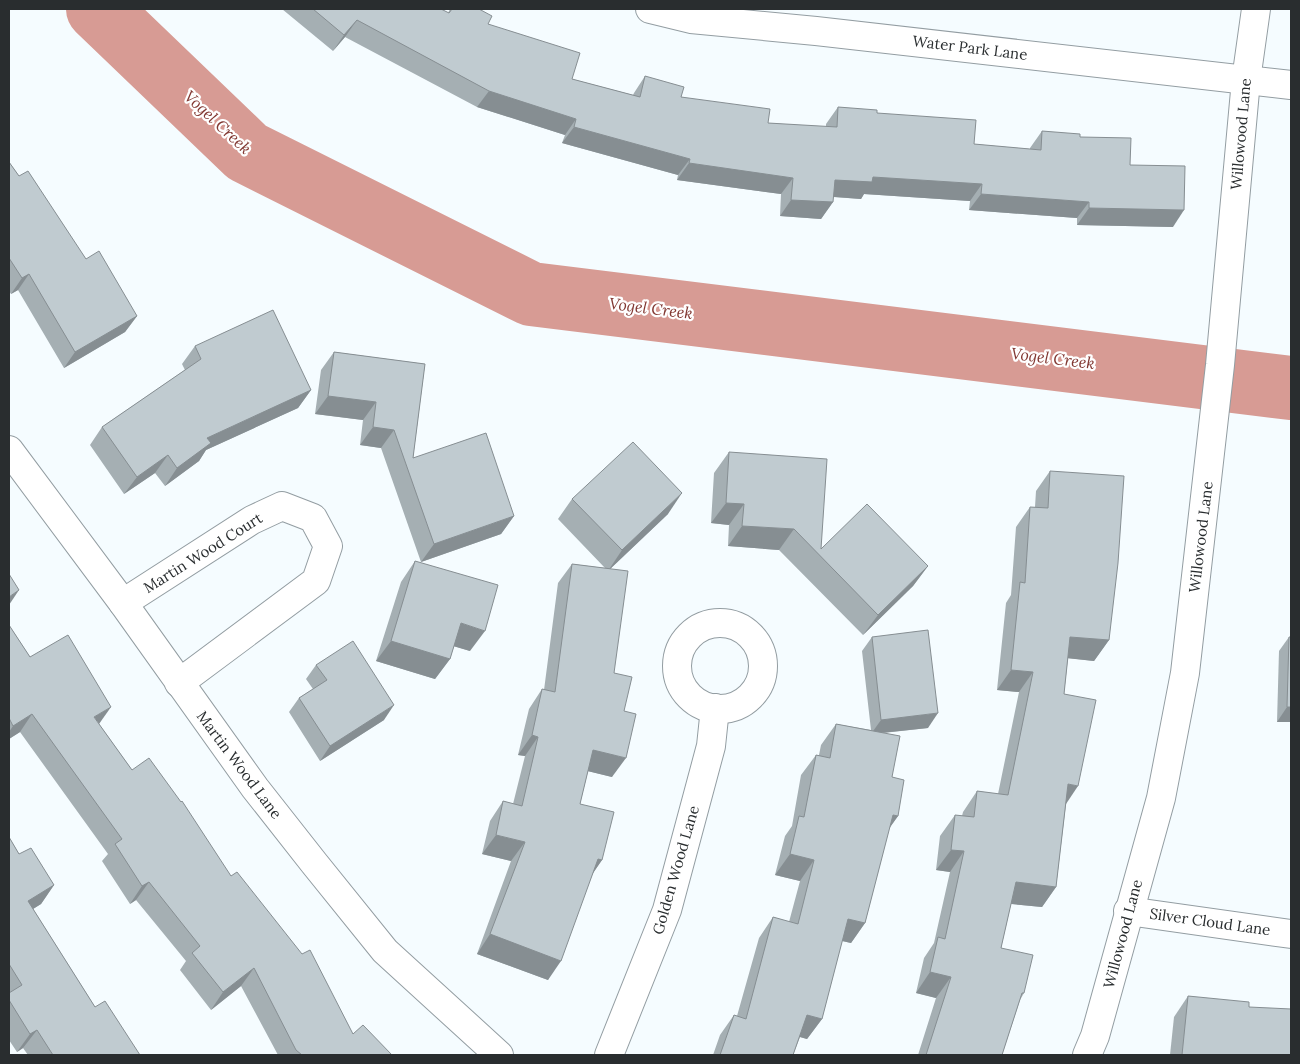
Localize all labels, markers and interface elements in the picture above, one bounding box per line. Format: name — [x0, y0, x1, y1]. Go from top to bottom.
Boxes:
street label: Water Park Lane — [912, 31, 1029, 64]
street label: Willowood Lane — [1226, 77, 1255, 191]
water label: Vogel Creek — [180, 86, 256, 158]
water label: Vogel Creek — [608, 293, 694, 323]
water label: Vogel Creek — [1010, 343, 1096, 373]
street label: Willowood Lane — [1184, 480, 1217, 594]
street label: Martin Wood Court — [140, 508, 266, 597]
street label: Martin Wood Lane — [193, 707, 286, 822]
street label: Golden Wood Lane — [648, 803, 703, 937]
street label: Willowood Lane — [1099, 877, 1146, 990]
street label: Silver Cloud Lane — [1148, 904, 1272, 939]

